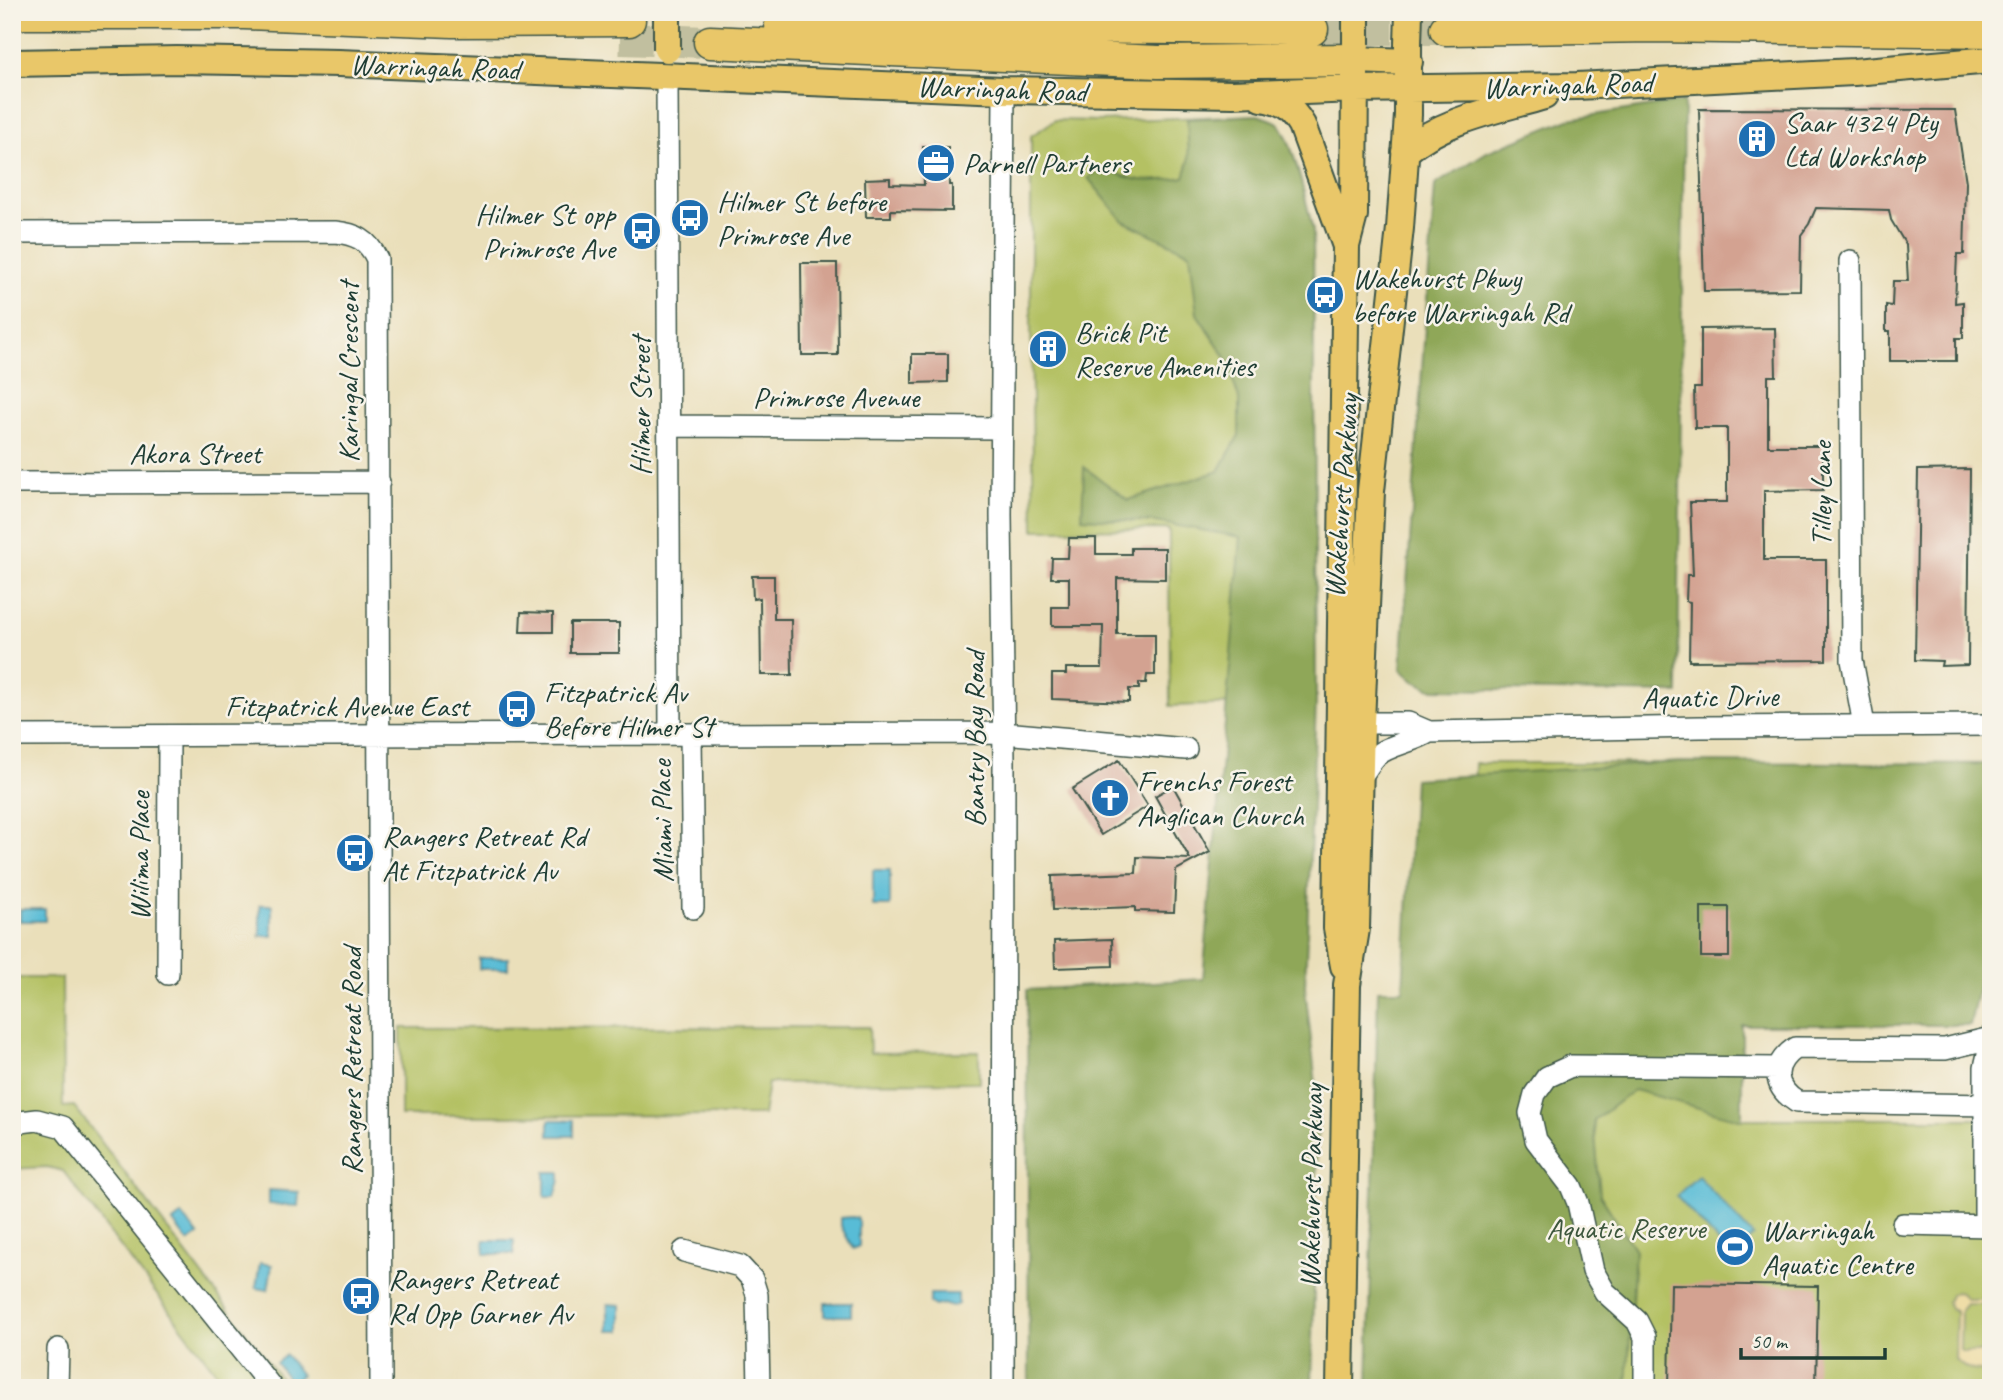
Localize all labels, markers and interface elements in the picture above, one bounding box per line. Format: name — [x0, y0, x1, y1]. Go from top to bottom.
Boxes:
street label: Warringah Road — [350, 45, 525, 89]
street label: Warringah Road — [1483, 63, 1658, 107]
street label: Warringah Road — [917, 67, 1092, 111]
place label: Saar 4324 Pty Ltd Workshop — [1784, 103, 1939, 175]
building icon: Saar 4324 Pty Ltd Workshop — [1736, 118, 1778, 160]
office icon: Parnell Partners — [915, 142, 957, 184]
place label: Parnell Partners — [963, 144, 1133, 182]
place label: Hilmer St before Primrose Ave — [717, 182, 888, 254]
place label: Hilmer St opp Primrose Ave — [475, 195, 617, 267]
bus stop icon: Hilmer St before Primrose Ave — [669, 197, 711, 239]
bus stop icon: Hilmer St opp Primrose Ave — [621, 210, 663, 252]
place label: Wakehurst Pkwy before Warringah Rd — [1352, 259, 1573, 331]
bus stop icon: Wakehurst Pkwy before Warringah Rd — [1304, 274, 1346, 316]
street label: Karingal Crescent — [329, 278, 367, 462]
place label: Brick Pit Reserve Amenities — [1075, 313, 1257, 385]
building icon: Brick Pit Reserve Amenities — [1027, 328, 1069, 370]
street label: Hilmer Street — [621, 332, 659, 476]
street label: Primrose Avenue — [753, 378, 922, 416]
street label: Wakehurst Parkway — [1315, 390, 1367, 599]
street label: Akora Street — [129, 434, 264, 472]
street label: Tilley Lane — [1802, 439, 1840, 547]
street label: Bantry Bay Road — [955, 647, 993, 827]
place label: Fitzpatrick Av Before Hilmer St — [544, 673, 718, 745]
street label: Aquatic Drive — [1641, 677, 1781, 717]
street label: Fitzpatrick Avenue East — [225, 687, 472, 725]
bus stop icon: Fitzpatrick Av Before Hilmer St — [496, 688, 538, 730]
street label: Miami Place — [642, 757, 682, 883]
place label: Frenchs Forest Anglican Church — [1137, 762, 1304, 834]
church icon: Frenchs Forest Anglican Church — [1089, 777, 1131, 819]
street label: Wilima Place — [120, 789, 158, 921]
place label: Rangers Retreat Rd At Fitzpatrick Av — [382, 817, 590, 889]
bus stop icon: Rangers Retreat Rd At Fitzpatrick Av — [334, 832, 376, 874]
street label: Rangers Retreat Road — [332, 943, 370, 1175]
street label: Wakehurst Parkway — [1290, 1081, 1332, 1288]
park label: Aquatic Reserve — [1547, 1209, 1708, 1247]
place label: Warringah Aquatic Centre — [1762, 1211, 1915, 1283]
sports icon: Warringah Aquatic Centre — [1714, 1226, 1756, 1268]
place label: Rangers Retreat Rd Opp Garner Av — [388, 1260, 575, 1332]
bus stop icon: Rangers Retreat Rd Opp Garner Av — [340, 1275, 382, 1317]
scale bar — [1741, 1316, 1884, 1360]
text: 50 m — [1751, 1328, 1789, 1354]

